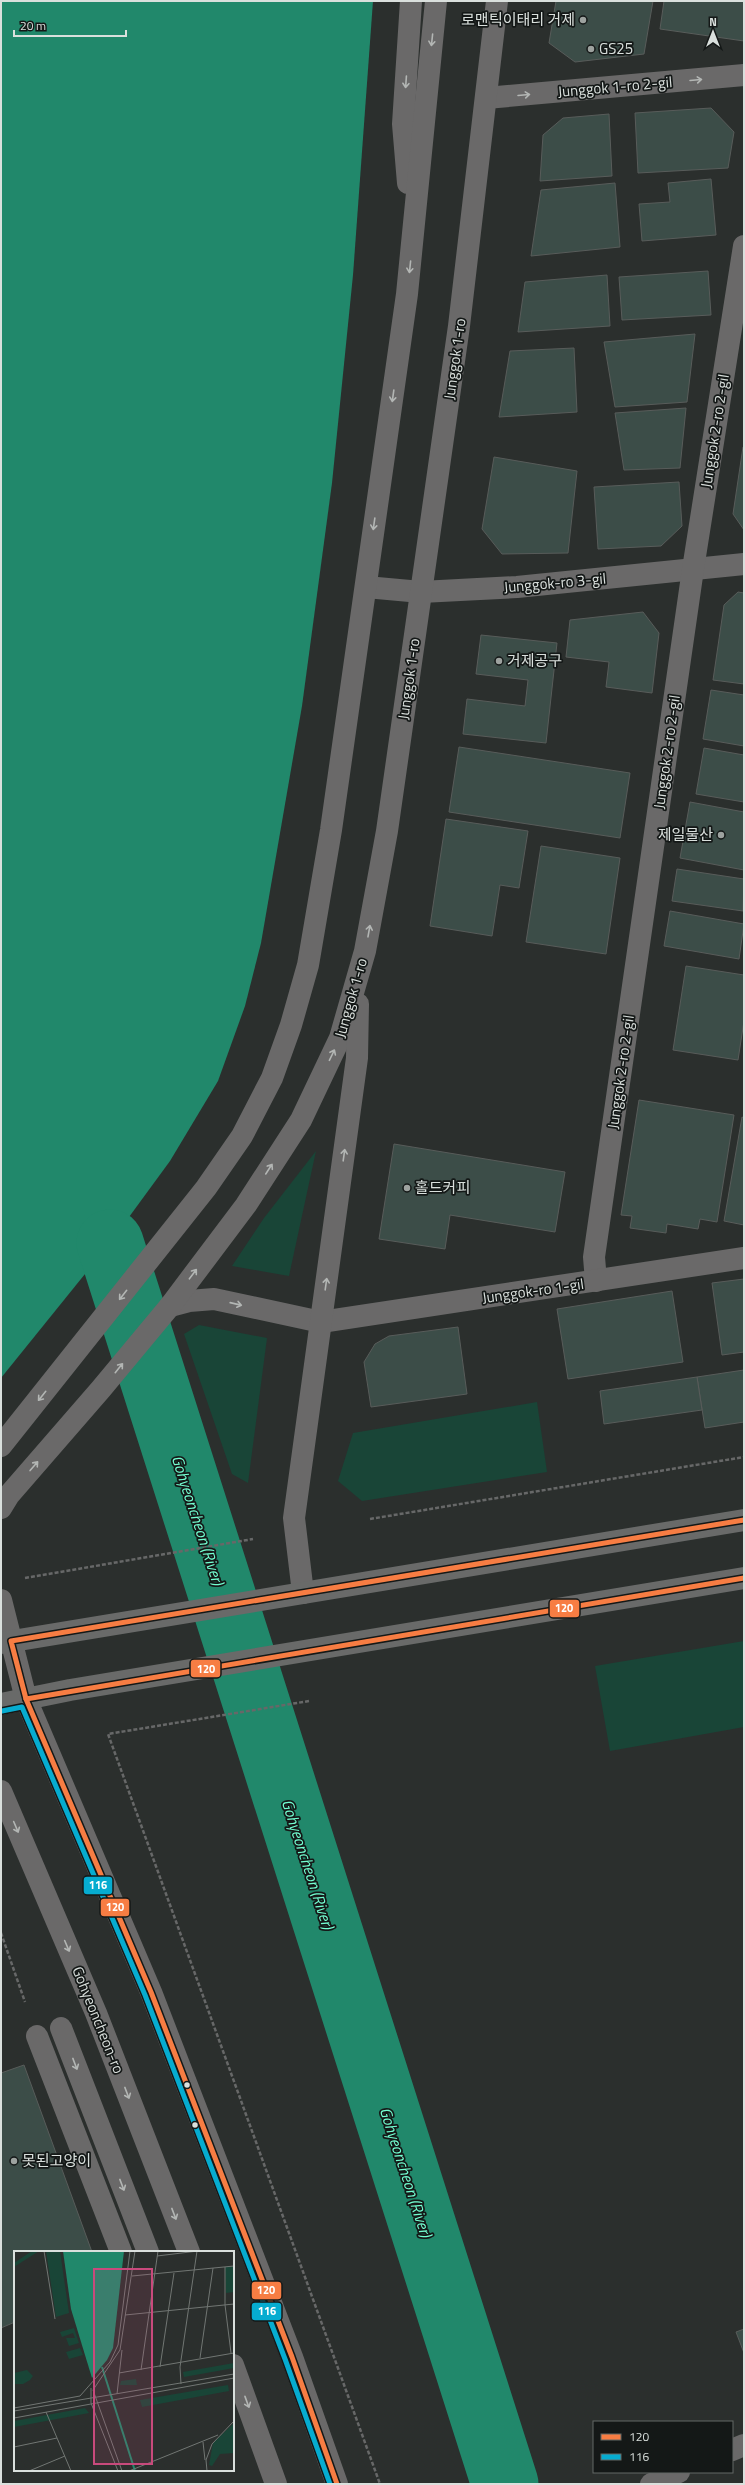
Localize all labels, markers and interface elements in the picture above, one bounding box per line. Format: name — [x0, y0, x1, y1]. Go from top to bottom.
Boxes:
place label: 로맨틱이태리 거제 — [461, 8, 575, 31]
scale bar — [14, 12, 126, 38]
north arrow — [693, 12, 733, 52]
text: N — [709, 14, 717, 30]
marker: 로맨틱이태리 거제 — [578, 15, 588, 25]
text: 20 m — [20, 16, 46, 35]
one-way arrow — [429, 33, 436, 46]
place label: GS25 — [599, 37, 633, 60]
marker: GS25 — [586, 44, 596, 54]
street label: Junggok 1-ro 2-gil — [557, 70, 673, 103]
one-way arrow — [402, 75, 409, 88]
one-way arrow — [689, 76, 702, 84]
one-way arrow — [517, 91, 530, 99]
one-way arrow — [406, 260, 414, 273]
street label: Junggok 1-ro — [437, 317, 472, 401]
street label: Junggok 2-ro 2-gil — [694, 372, 735, 489]
one-way arrow — [389, 389, 397, 402]
one-way arrow — [370, 517, 378, 530]
street label: Junggok-ro 3-gil — [503, 567, 607, 598]
street label: Junggok 1-ro — [391, 637, 426, 721]
place label: 거제공구 — [507, 649, 562, 672]
marker: 거제공구 — [494, 656, 504, 666]
street label: Junggok 2-ro 2-gil — [647, 693, 686, 810]
place label: 제일물산 — [658, 823, 713, 846]
marker: 제일물산 — [716, 830, 726, 840]
one-way arrow — [365, 925, 373, 938]
street label: Junggok 1-ro — [328, 955, 373, 1041]
street label: Junggok 2-ro 2-gil — [601, 1013, 640, 1130]
one-way arrow — [329, 1050, 336, 1062]
one-way arrow — [340, 1149, 348, 1162]
one-way arrow — [265, 1164, 273, 1175]
place label: 홀드커피 — [415, 1176, 470, 1199]
marker: 홀드커피 — [402, 1183, 412, 1193]
one-way arrow — [189, 1269, 198, 1280]
street label: Junggok-ro 1-gil — [481, 1272, 585, 1309]
one-way arrow — [322, 1278, 330, 1291]
one-way arrow — [118, 1289, 127, 1300]
one-way arrow — [229, 1300, 242, 1308]
one-way arrow — [115, 1362, 124, 1373]
one-way arrow — [37, 1391, 46, 1402]
water label: Gohyeoncheon (River) — [166, 1452, 231, 1589]
one-way arrow — [30, 1461, 39, 1471]
line badge: 120 — [549, 1599, 580, 1618]
text: 120 — [555, 1600, 573, 1616]
line badge: 120 — [190, 1659, 221, 1678]
text: 120 — [197, 1661, 215, 1677]
water label: Gohyeoncheon (River) — [276, 1796, 341, 1933]
one-way arrow — [13, 1820, 21, 1832]
line badge: 116 — [83, 1876, 113, 1895]
text: 116 — [89, 1877, 107, 1893]
line badge: 120 — [100, 1898, 130, 1917]
text: 120 — [106, 1899, 124, 1915]
one-way arrow — [64, 1940, 72, 1952]
street label: Gohyeoncheon-ro — [67, 1963, 130, 2077]
one-way arrow — [71, 2058, 79, 2070]
unlabelled marker — [182, 2080, 192, 2090]
one-way arrow — [123, 2086, 131, 2098]
water label: Gohyeoncheon (River) — [374, 2104, 439, 2241]
unlabelled marker — [190, 2120, 200, 2130]
place label: 못된고양이 — [22, 2149, 91, 2172]
marker: 못된고양이 — [9, 2156, 19, 2166]
one-way arrow — [119, 2179, 126, 2191]
one-way arrow — [171, 2207, 178, 2219]
inset map — [14, 2251, 234, 2471]
line badge: 120 — [251, 2281, 282, 2300]
text: 120 — [257, 2282, 275, 2298]
line badge: 116 — [251, 2302, 282, 2321]
text: 116 — [258, 2303, 276, 2319]
one-way arrow — [243, 2395, 251, 2407]
legend — [593, 2421, 733, 2473]
text: 120 — [629, 2427, 649, 2446]
text: 116 — [629, 2447, 649, 2466]

